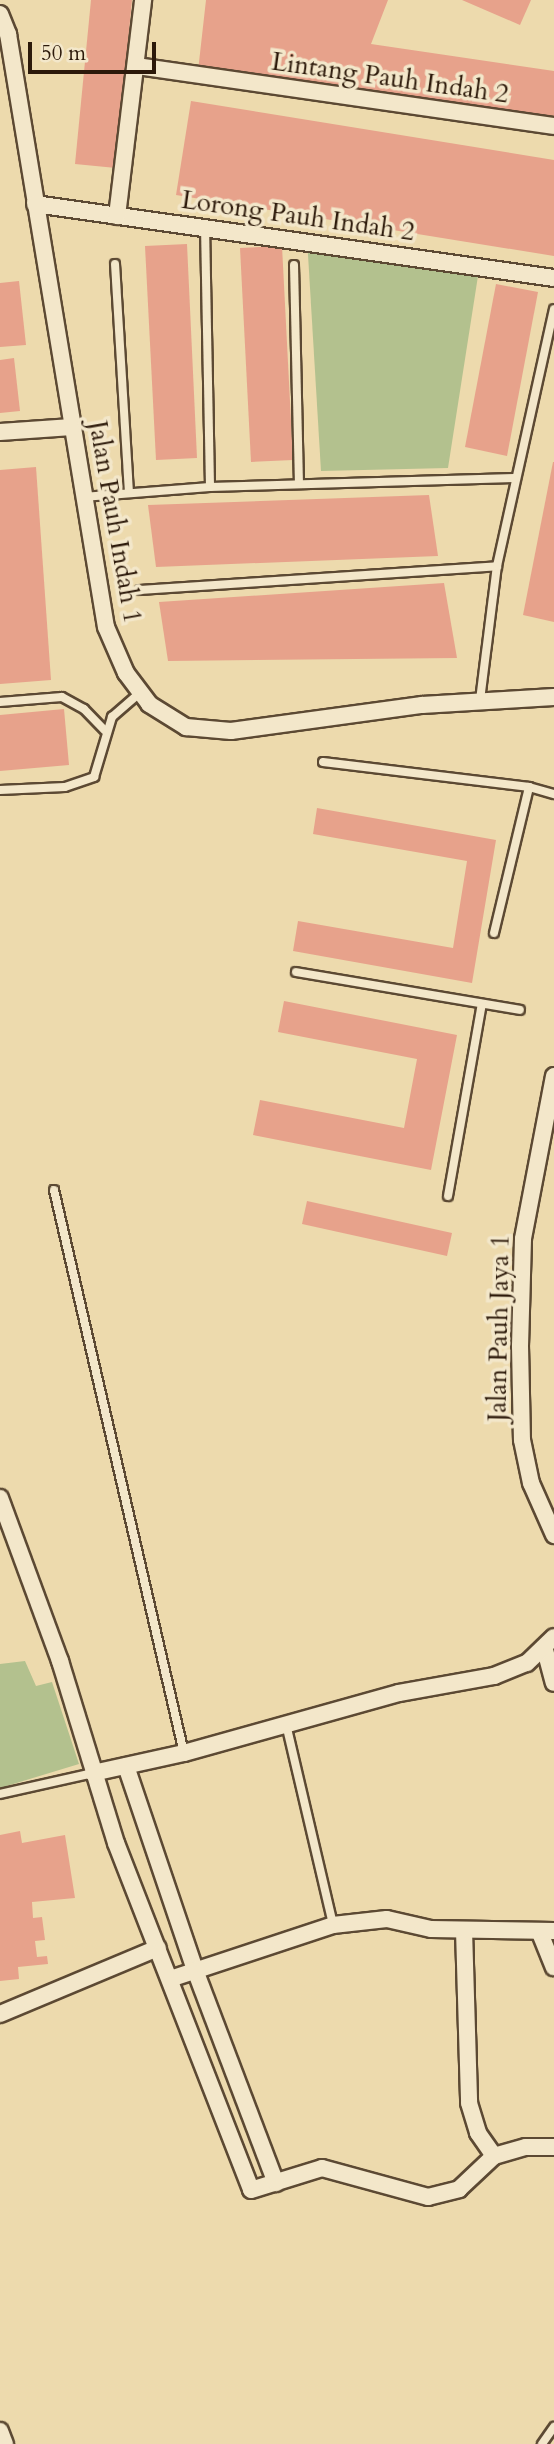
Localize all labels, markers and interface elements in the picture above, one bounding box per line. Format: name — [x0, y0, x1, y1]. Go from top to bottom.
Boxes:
scale bar — [32, 28, 159, 72]
text: 50 m — [41, 39, 86, 68]
street label: Lintang Pauh Indah 2 — [269, 46, 511, 110]
street label: Lorong Pauh Indah 2 — [179, 184, 417, 248]
street label: Jalan Pauh Indah 1 — [82, 418, 148, 626]
street label: Jalan Pauh Jaya 1 — [482, 1234, 516, 1422]

